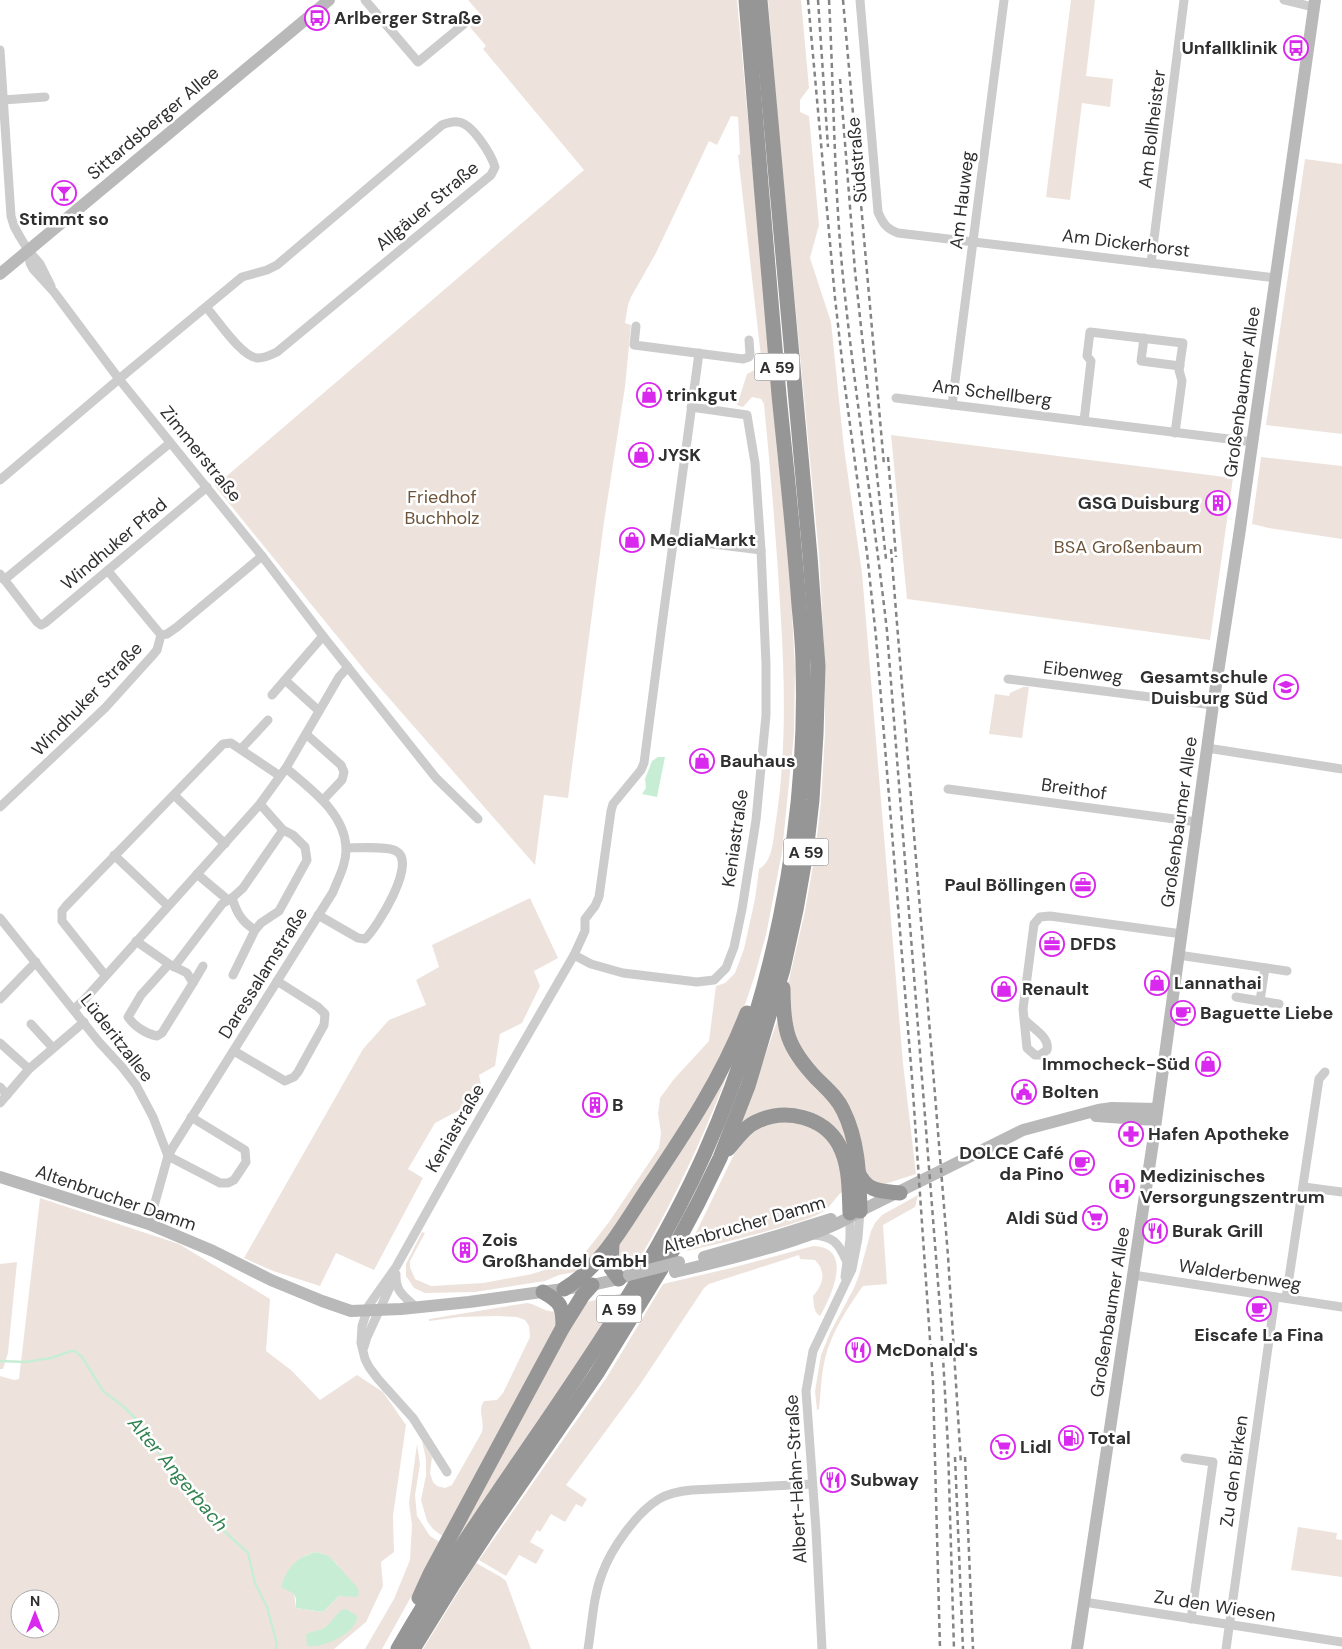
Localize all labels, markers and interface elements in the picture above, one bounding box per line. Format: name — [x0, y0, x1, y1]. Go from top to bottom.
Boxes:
bus stop icon: Arlberger Straße — [304, 5, 330, 31]
place label: Arlberger Straße — [334, 6, 482, 30]
bus stop icon: Unfallklinik — [1283, 35, 1309, 61]
place label: Unfallklinik — [1182, 36, 1279, 60]
street label: Sittardsberger Allee — [82, 61, 224, 185]
street label: Am Bollheister — [1133, 68, 1171, 190]
street label: Südstraße — [841, 116, 873, 204]
street label: Am Hauweg — [944, 150, 980, 250]
street label: Allgäuer Straße — [370, 156, 484, 256]
bar icon: Stimmt so — [51, 180, 77, 206]
place label: Stimmt so — [19, 207, 109, 231]
street label: Am Dickerhorst — [1061, 223, 1191, 263]
street label: Großenbaumer Allee — [1218, 305, 1266, 479]
road number: A 59 — [754, 354, 800, 381]
street label: Am Schellberg — [931, 374, 1053, 412]
shop icon: trinkgut — [636, 382, 662, 408]
place label: trinkgut — [666, 383, 737, 407]
street label: Zimmerstraße — [155, 401, 247, 507]
shop icon: JYSK — [628, 442, 654, 468]
place label: JYSK — [658, 443, 701, 467]
park label: Friedhof Buchholz — [404, 485, 480, 530]
building icon: GSG Duisburg — [1205, 490, 1231, 516]
place label: GSG Duisburg — [1078, 491, 1200, 515]
street label: Windhuker Pfad — [56, 493, 172, 595]
shop icon: MediaMarkt — [619, 527, 645, 553]
place label: MediaMarkt — [650, 528, 756, 552]
park label: BSA Großenbaum — [1054, 535, 1202, 559]
street label: Windhuker Straße — [26, 637, 148, 761]
street label: Eibenweg — [1042, 655, 1124, 689]
place label: Gesamtschule Duisburg Süd — [1140, 665, 1268, 710]
school or university icon: Gesamtschule Duisburg Süd — [1273, 674, 1299, 700]
street label: Großenbaumer Allee — [1155, 735, 1203, 909]
shop icon: Bauhaus — [689, 748, 715, 774]
place label: Bauhaus — [720, 749, 795, 773]
street label: Breithof — [1040, 773, 1108, 805]
street label: Keniastraße — [716, 788, 754, 888]
road number: A 59 — [784, 839, 828, 866]
office icon: Paul Böllingen — [1070, 872, 1096, 898]
place label: Paul Böllingen — [944, 873, 1066, 897]
street label: Daressalamstraße — [213, 903, 313, 1043]
office icon: DFDS — [1039, 931, 1065, 957]
place label: DFDS — [1070, 932, 1116, 956]
shop icon: Lannathai — [1144, 970, 1170, 996]
place label: Lannathai — [1174, 971, 1262, 995]
shop icon: Renault — [991, 976, 1017, 1002]
place label: Renault — [1022, 977, 1089, 1001]
street label: Lüderitzallee — [75, 989, 159, 1087]
cafe icon: Baguette Liebe — [1170, 1000, 1196, 1026]
place label: Baguette Liebe — [1200, 1001, 1334, 1025]
shop icon: Immocheck-Süd — [1195, 1051, 1221, 1077]
place label: Immocheck-Süd — [1042, 1052, 1190, 1076]
street label: Keniastraße — [420, 1079, 490, 1177]
public building icon: Bolten — [1011, 1079, 1037, 1105]
place label: Bolten — [1042, 1080, 1099, 1104]
building icon: B — [582, 1092, 608, 1118]
place label: B — [612, 1093, 623, 1117]
pharmacy icon: Hafen Apotheke — [1118, 1121, 1144, 1147]
place label: Hafen Apotheke — [1148, 1122, 1289, 1146]
place label: DOLCE Café da Pino — [959, 1141, 1064, 1186]
cafe icon: DOLCE Café da Pino — [1069, 1150, 1095, 1176]
street label: Altenbrucher Damm — [33, 1159, 199, 1237]
place label: Medizinisches Versorgungszentrum — [1140, 1164, 1325, 1209]
hospital icon: Medizinisches Versorgungszentrum — [1109, 1173, 1135, 1199]
street label: Altenbrucher Damm — [660, 1190, 828, 1260]
supermarket icon: Aldi Süd — [1082, 1205, 1108, 1231]
place label: Aldi Süd — [1006, 1206, 1078, 1230]
restaurant icon: Burak Grill — [1142, 1218, 1168, 1244]
place label: Burak Grill — [1172, 1219, 1263, 1243]
street label: Großenbaumer Allee — [1085, 1225, 1135, 1399]
place label: Zois Großhandel GmbH — [482, 1228, 647, 1273]
building icon: Zois Großhandel GmbH — [452, 1237, 478, 1263]
street label: Walderbenweg — [1177, 1253, 1303, 1297]
road number: A 59 — [596, 1296, 642, 1322]
cafe icon: Eiscafe La Fina — [1246, 1296, 1272, 1322]
place label: Eiscafe La Fina — [1194, 1323, 1324, 1347]
restaurant icon: McDonald's — [845, 1337, 871, 1363]
place label: McDonald's — [876, 1338, 978, 1362]
street label: Albert-Hahn-Straße — [780, 1394, 812, 1564]
water label: Alter Angerbach — [122, 1410, 234, 1537]
street label: Zu den Birken — [1214, 1414, 1254, 1528]
fuel station icon: Total — [1058, 1425, 1084, 1451]
place label: Total — [1088, 1426, 1131, 1450]
supermarket icon: Lidl — [990, 1434, 1016, 1460]
place label: Lidl — [1020, 1435, 1052, 1459]
restaurant icon: Subway — [820, 1467, 846, 1493]
place label: Subway — [850, 1468, 919, 1492]
street label: Zu den Wiesen — [1152, 1585, 1278, 1627]
north arrow — [10, 1589, 60, 1639]
text: N — [30, 1592, 40, 1610]

